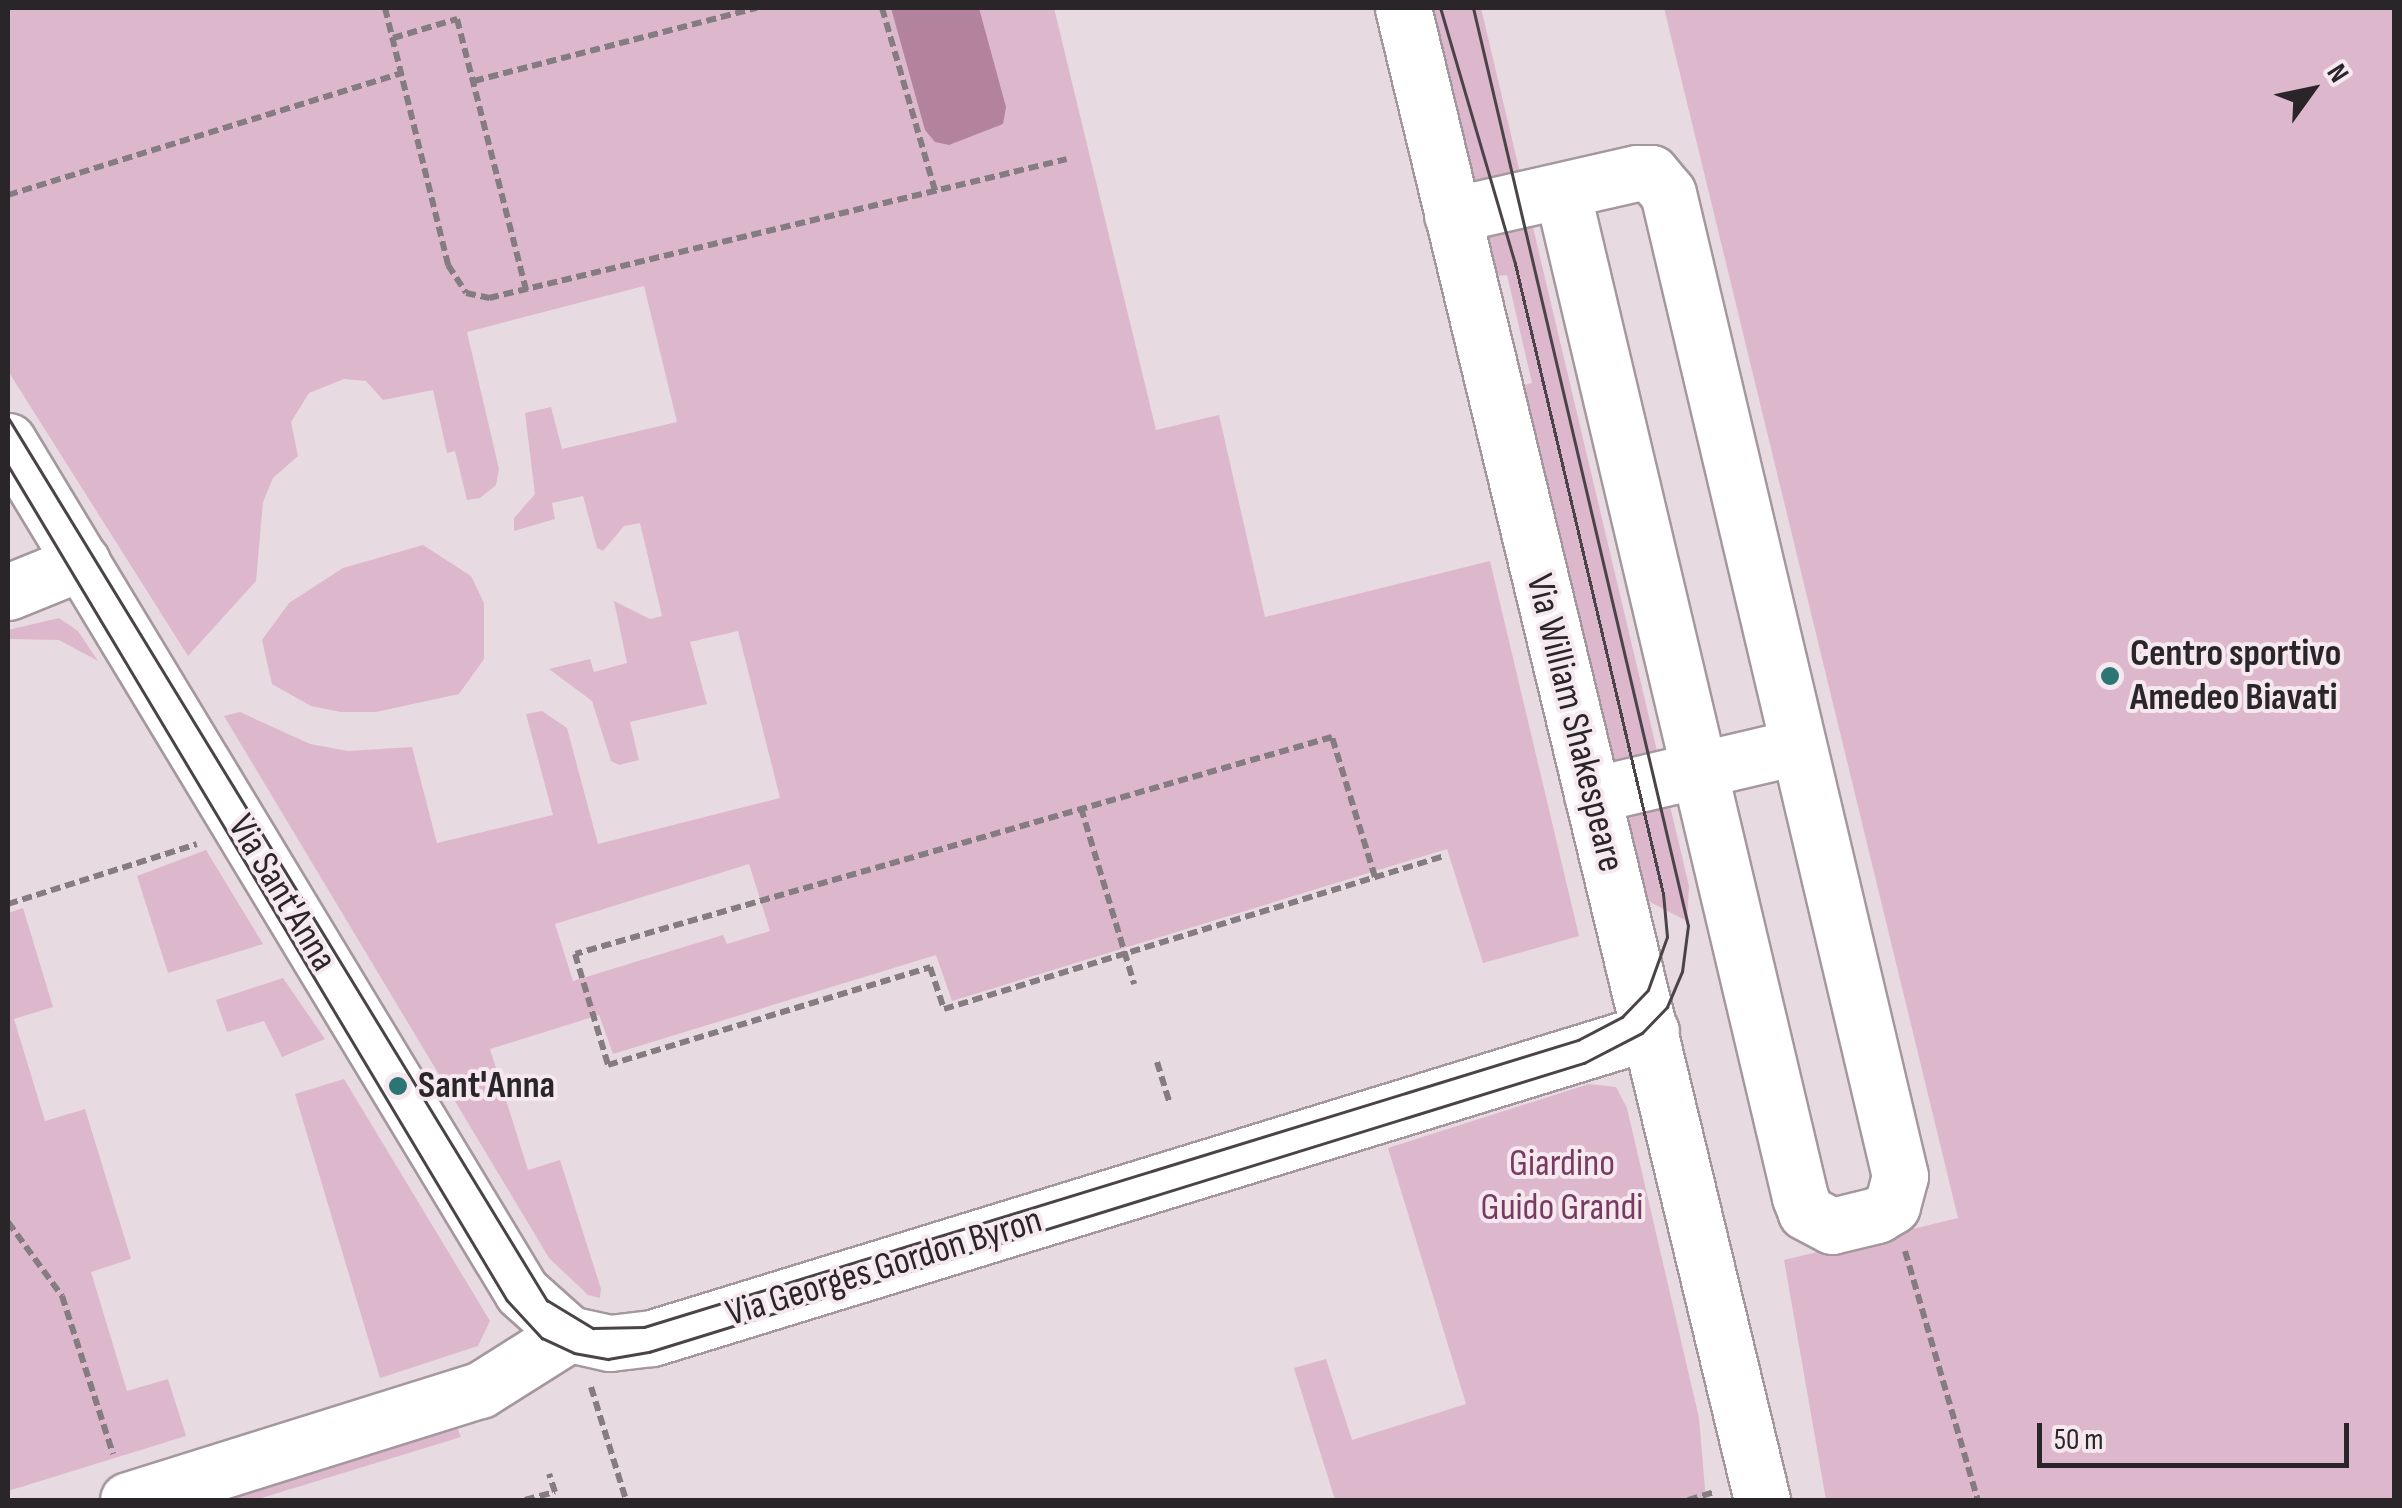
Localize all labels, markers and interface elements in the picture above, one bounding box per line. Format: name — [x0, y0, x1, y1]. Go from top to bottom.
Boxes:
north arrow — [2262, 40, 2362, 140]
text: N — [2320, 58, 2355, 89]
street label: Via William Shakespeare — [1516, 570, 1634, 876]
place label: Centro sportivo Amedeo Biavati — [2130, 631, 2341, 721]
marker: Centro sportivo Amedeo Biavati — [2099, 665, 2121, 687]
street label: Via Sant'Anna — [218, 807, 346, 979]
place label: Sant'Anna — [418, 1063, 555, 1109]
marker: Sant'Anna — [387, 1075, 409, 1097]
park label: Giardino Guido Grandi — [1481, 1141, 1643, 1230]
street label: Via Georges Gordon Byron — [721, 1197, 1047, 1337]
scale bar — [2042, 1403, 2354, 1465]
text: 50 m — [2054, 1422, 2103, 1458]

